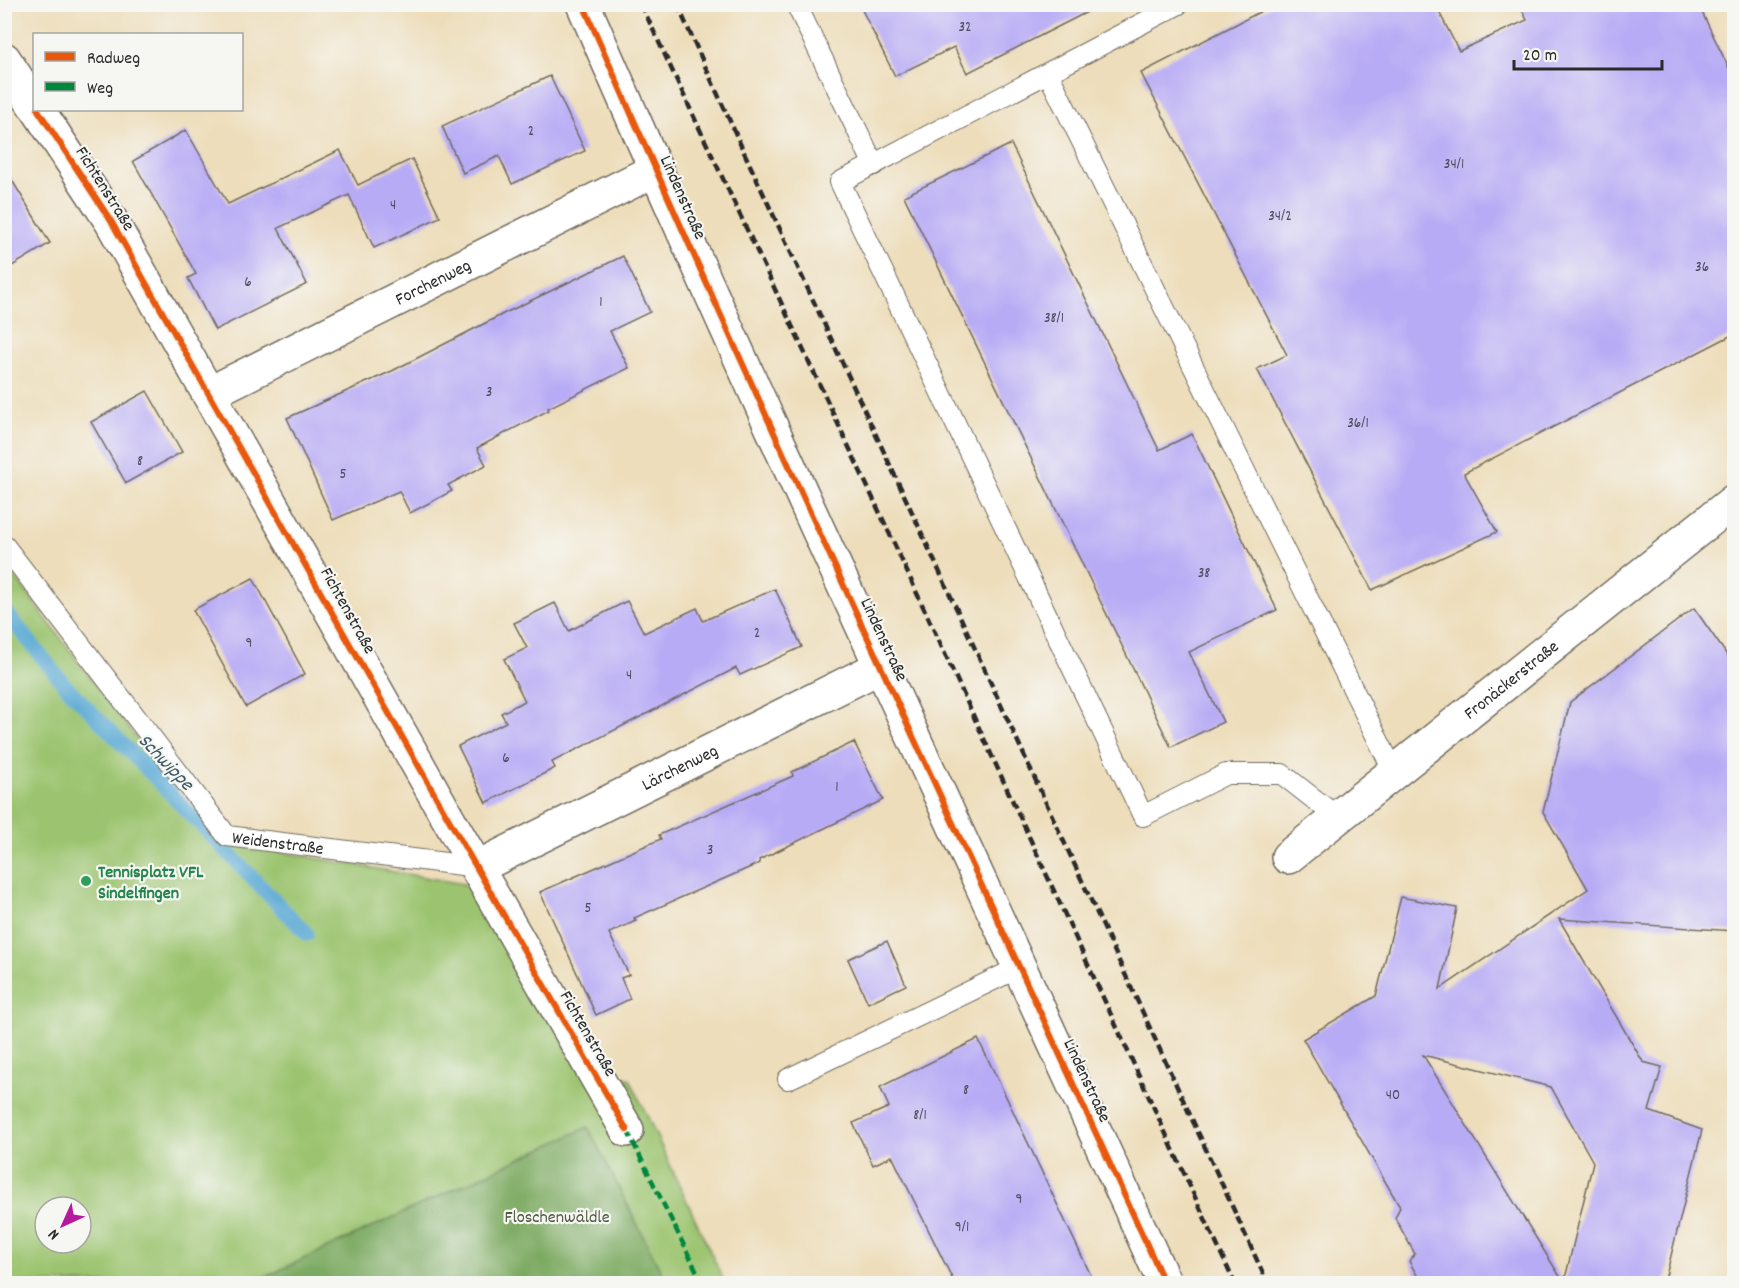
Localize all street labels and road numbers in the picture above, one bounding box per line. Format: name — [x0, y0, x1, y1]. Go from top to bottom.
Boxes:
street label: Fichtenstraße — [68, 142, 140, 237]
street label: Lindenstraße — [652, 152, 711, 244]
street label: Forchenweg — [392, 254, 476, 313]
street label: Fichtenstraße — [313, 563, 381, 659]
street label: Lindenstraße — [852, 594, 913, 686]
street label: Fronäckerstraße — [1460, 635, 1565, 727]
street label: Lärchenweg — [638, 739, 723, 799]
street label: Weidenstraße — [230, 827, 325, 863]
street label: Fichtenstraße — [552, 987, 622, 1082]
street label: Lindenstraße — [1055, 1035, 1116, 1127]

